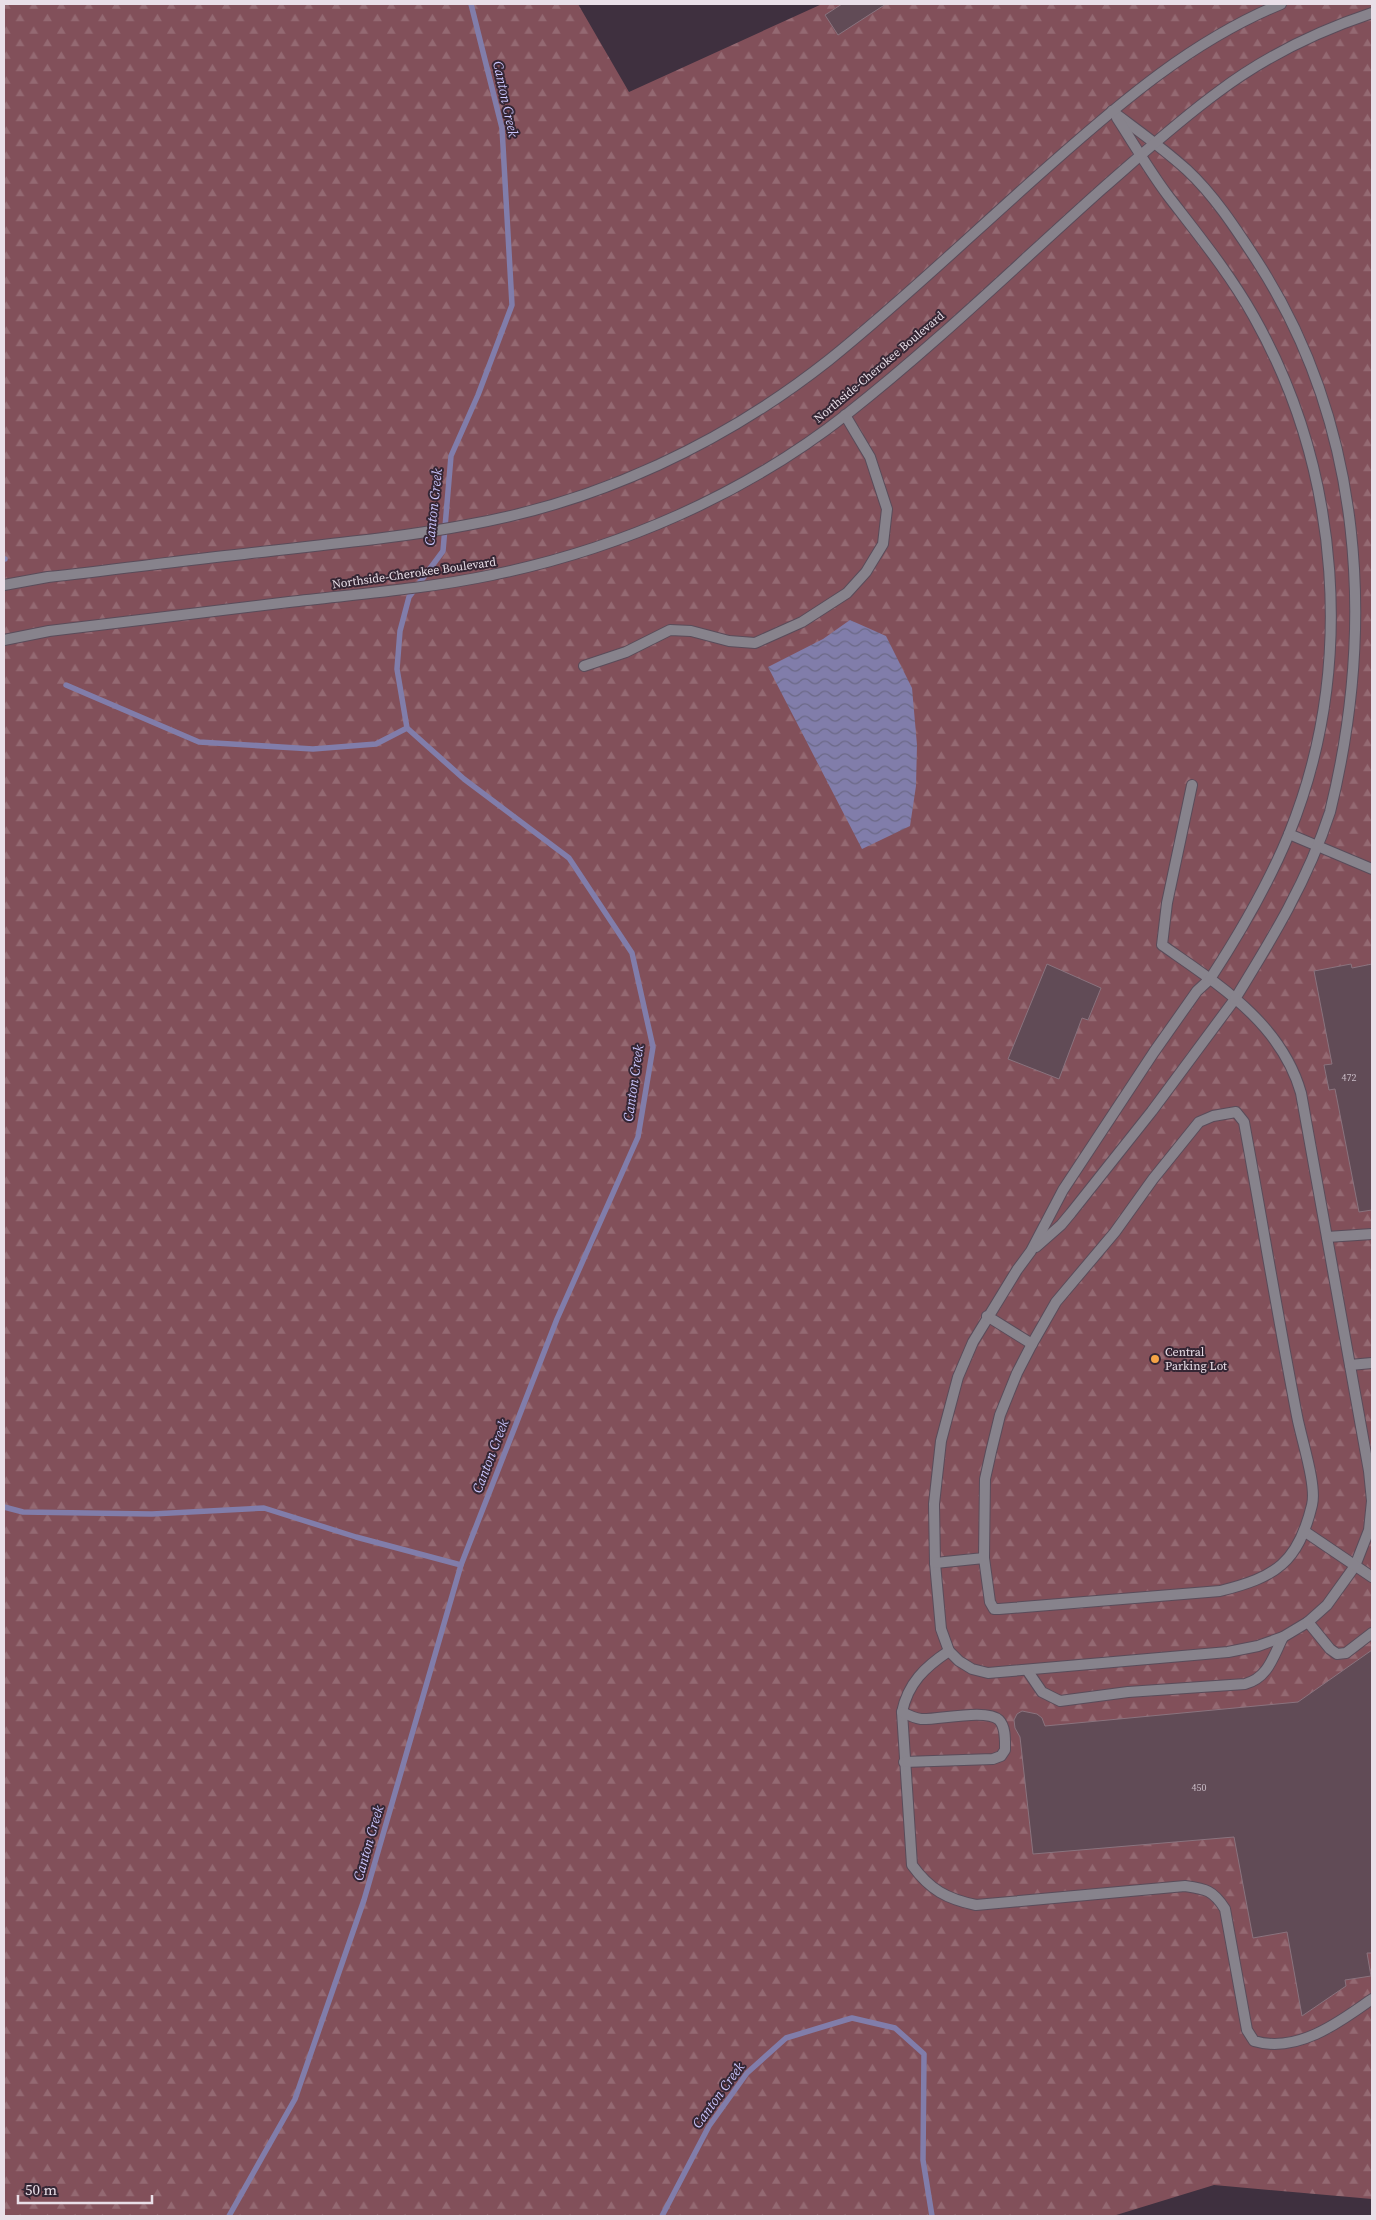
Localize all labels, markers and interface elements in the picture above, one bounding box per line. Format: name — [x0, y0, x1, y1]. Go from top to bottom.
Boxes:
water label: Canton Creek — [488, 59, 524, 139]
street label: Northside-Cherokee Boulevard — [811, 308, 948, 426]
water label: Canton Creek — [419, 467, 447, 547]
street label: Northside-Cherokee Boulevard — [331, 554, 497, 592]
water label: Canton Creek — [618, 1043, 648, 1123]
house number: 472 — [1342, 1071, 1357, 1084]
place label: Central Parking Lot — [1165, 1344, 1227, 1374]
marker: Central Parking Lot — [1149, 1353, 1161, 1365]
water label: Canton Creek — [467, 1416, 513, 1496]
house number: 450 — [1192, 1781, 1207, 1794]
water label: Canton Creek — [348, 1803, 388, 1883]
water label: Canton Creek — [687, 2057, 749, 2132]
scale bar — [18, 2172, 151, 2204]
text: 50 m — [25, 2179, 57, 2200]

